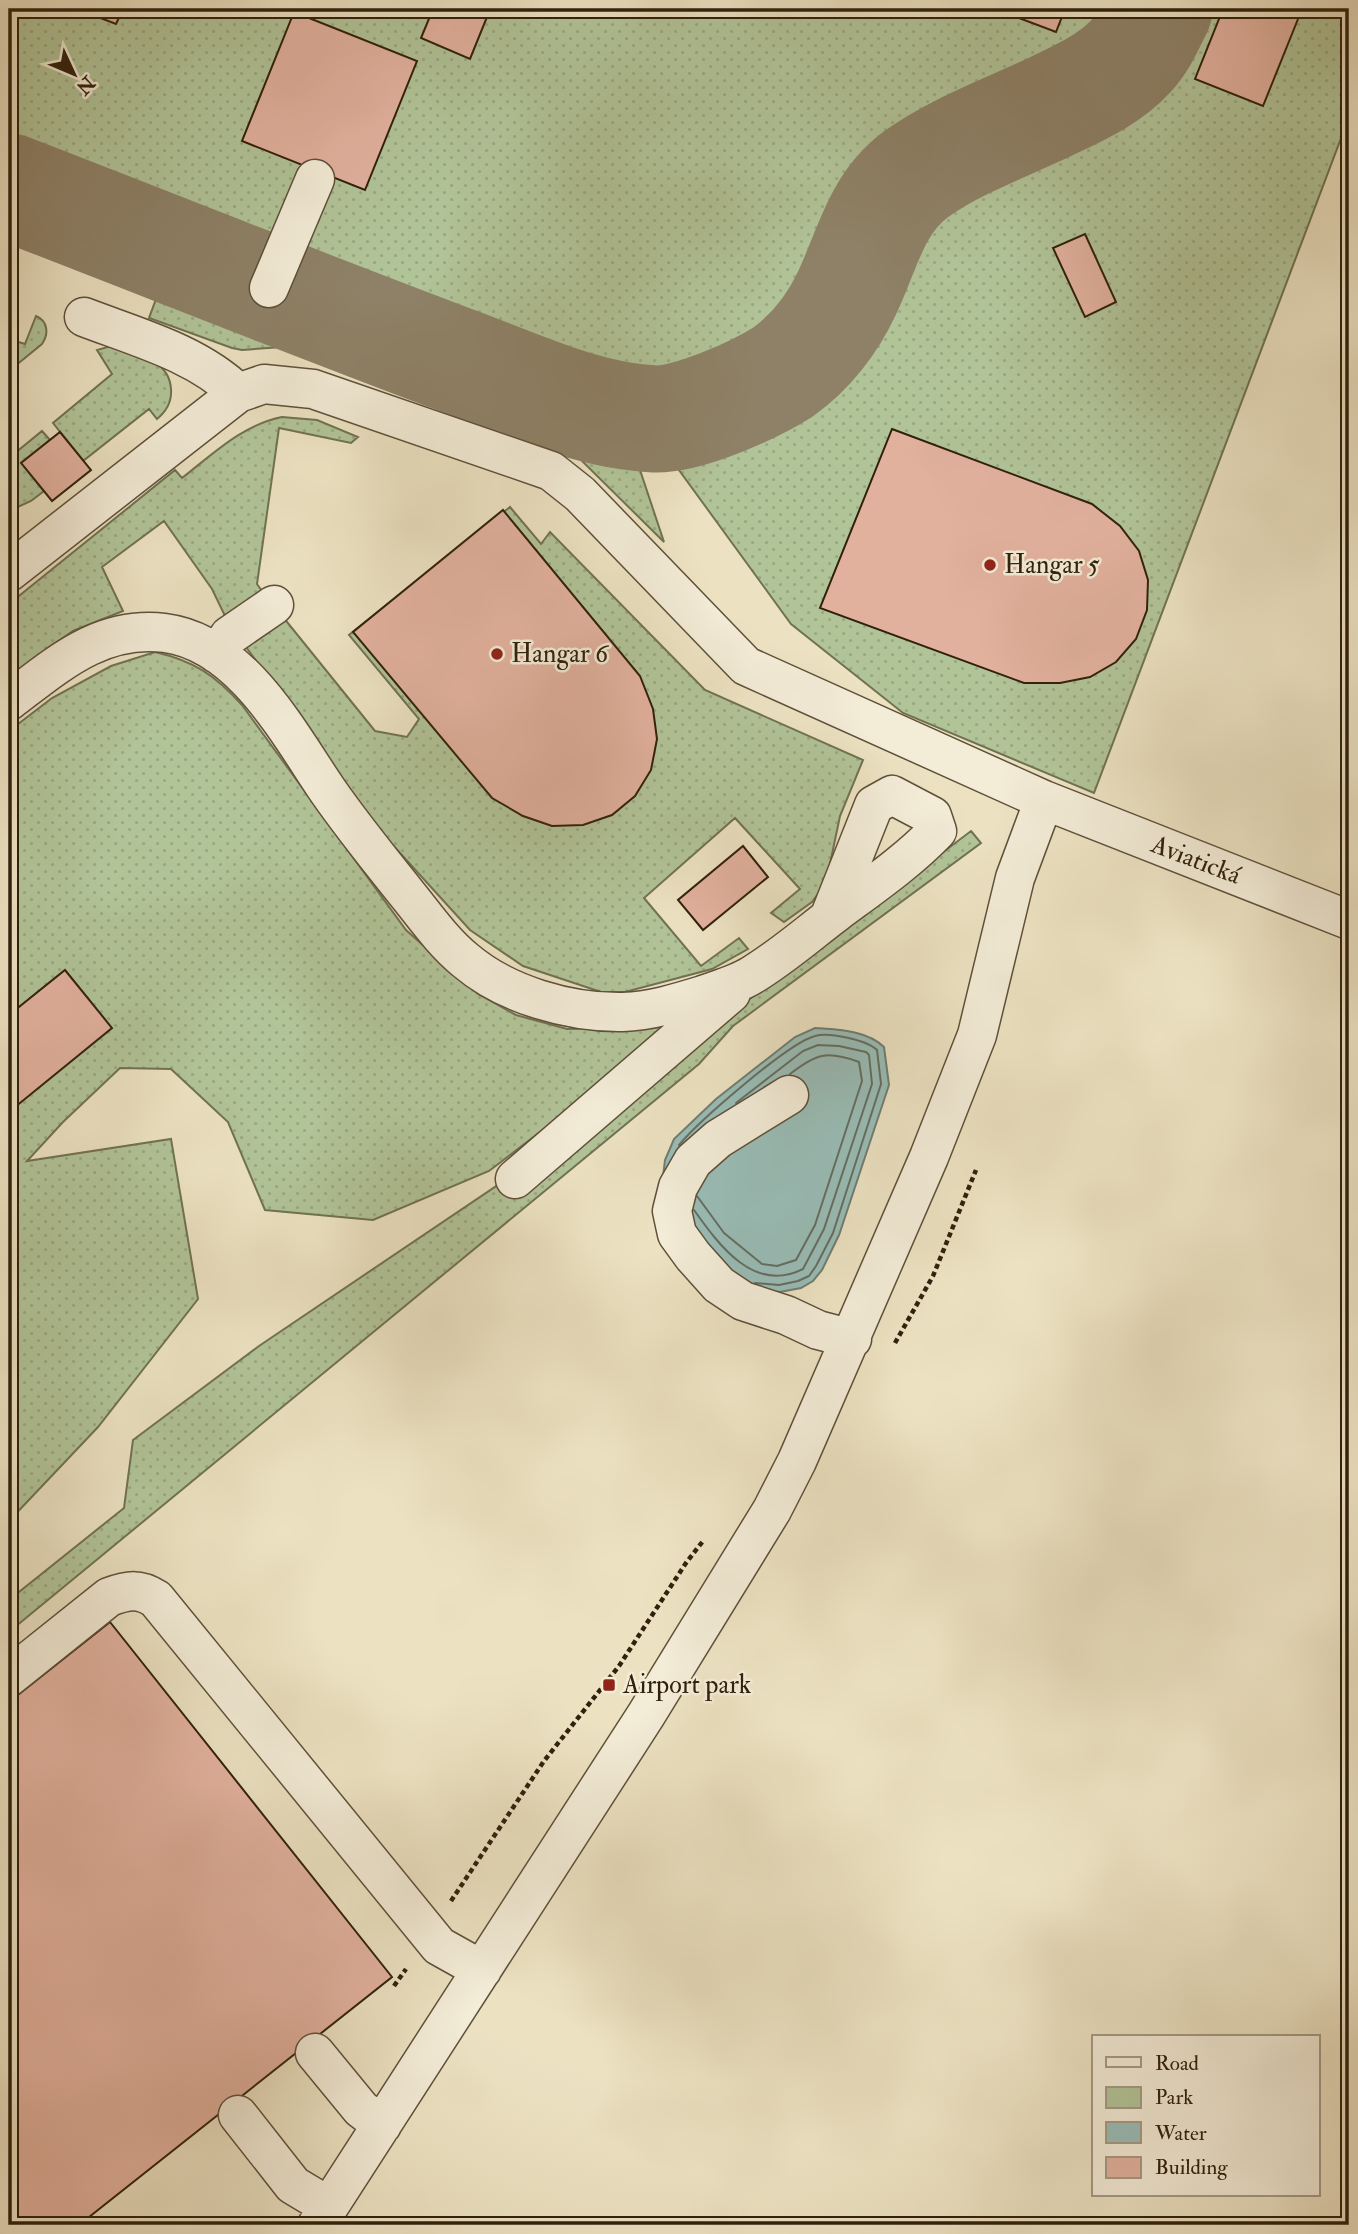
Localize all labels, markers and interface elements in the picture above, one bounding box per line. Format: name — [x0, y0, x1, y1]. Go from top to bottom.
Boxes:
north arrow — [38, 38, 108, 108]
text: N — [70, 70, 101, 100]
place label: Hangar 5 — [1004, 549, 1100, 581]
marker: Hangar 5 — [982, 557, 998, 573]
place label: Hangar 6 — [511, 638, 610, 670]
marker: Hangar 6 — [489, 646, 505, 662]
street label: Aviatická — [1146, 828, 1246, 892]
place label: Airport park — [622, 1669, 752, 1702]
marker: Airport park — [601, 1677, 617, 1693]
legend — [1092, 2035, 1320, 2196]
text: Road — [1155, 2050, 1200, 2077]
text: Park — [1155, 2084, 1193, 2111]
text: Water — [1154, 2120, 1207, 2147]
text: Building — [1155, 2154, 1228, 2181]

